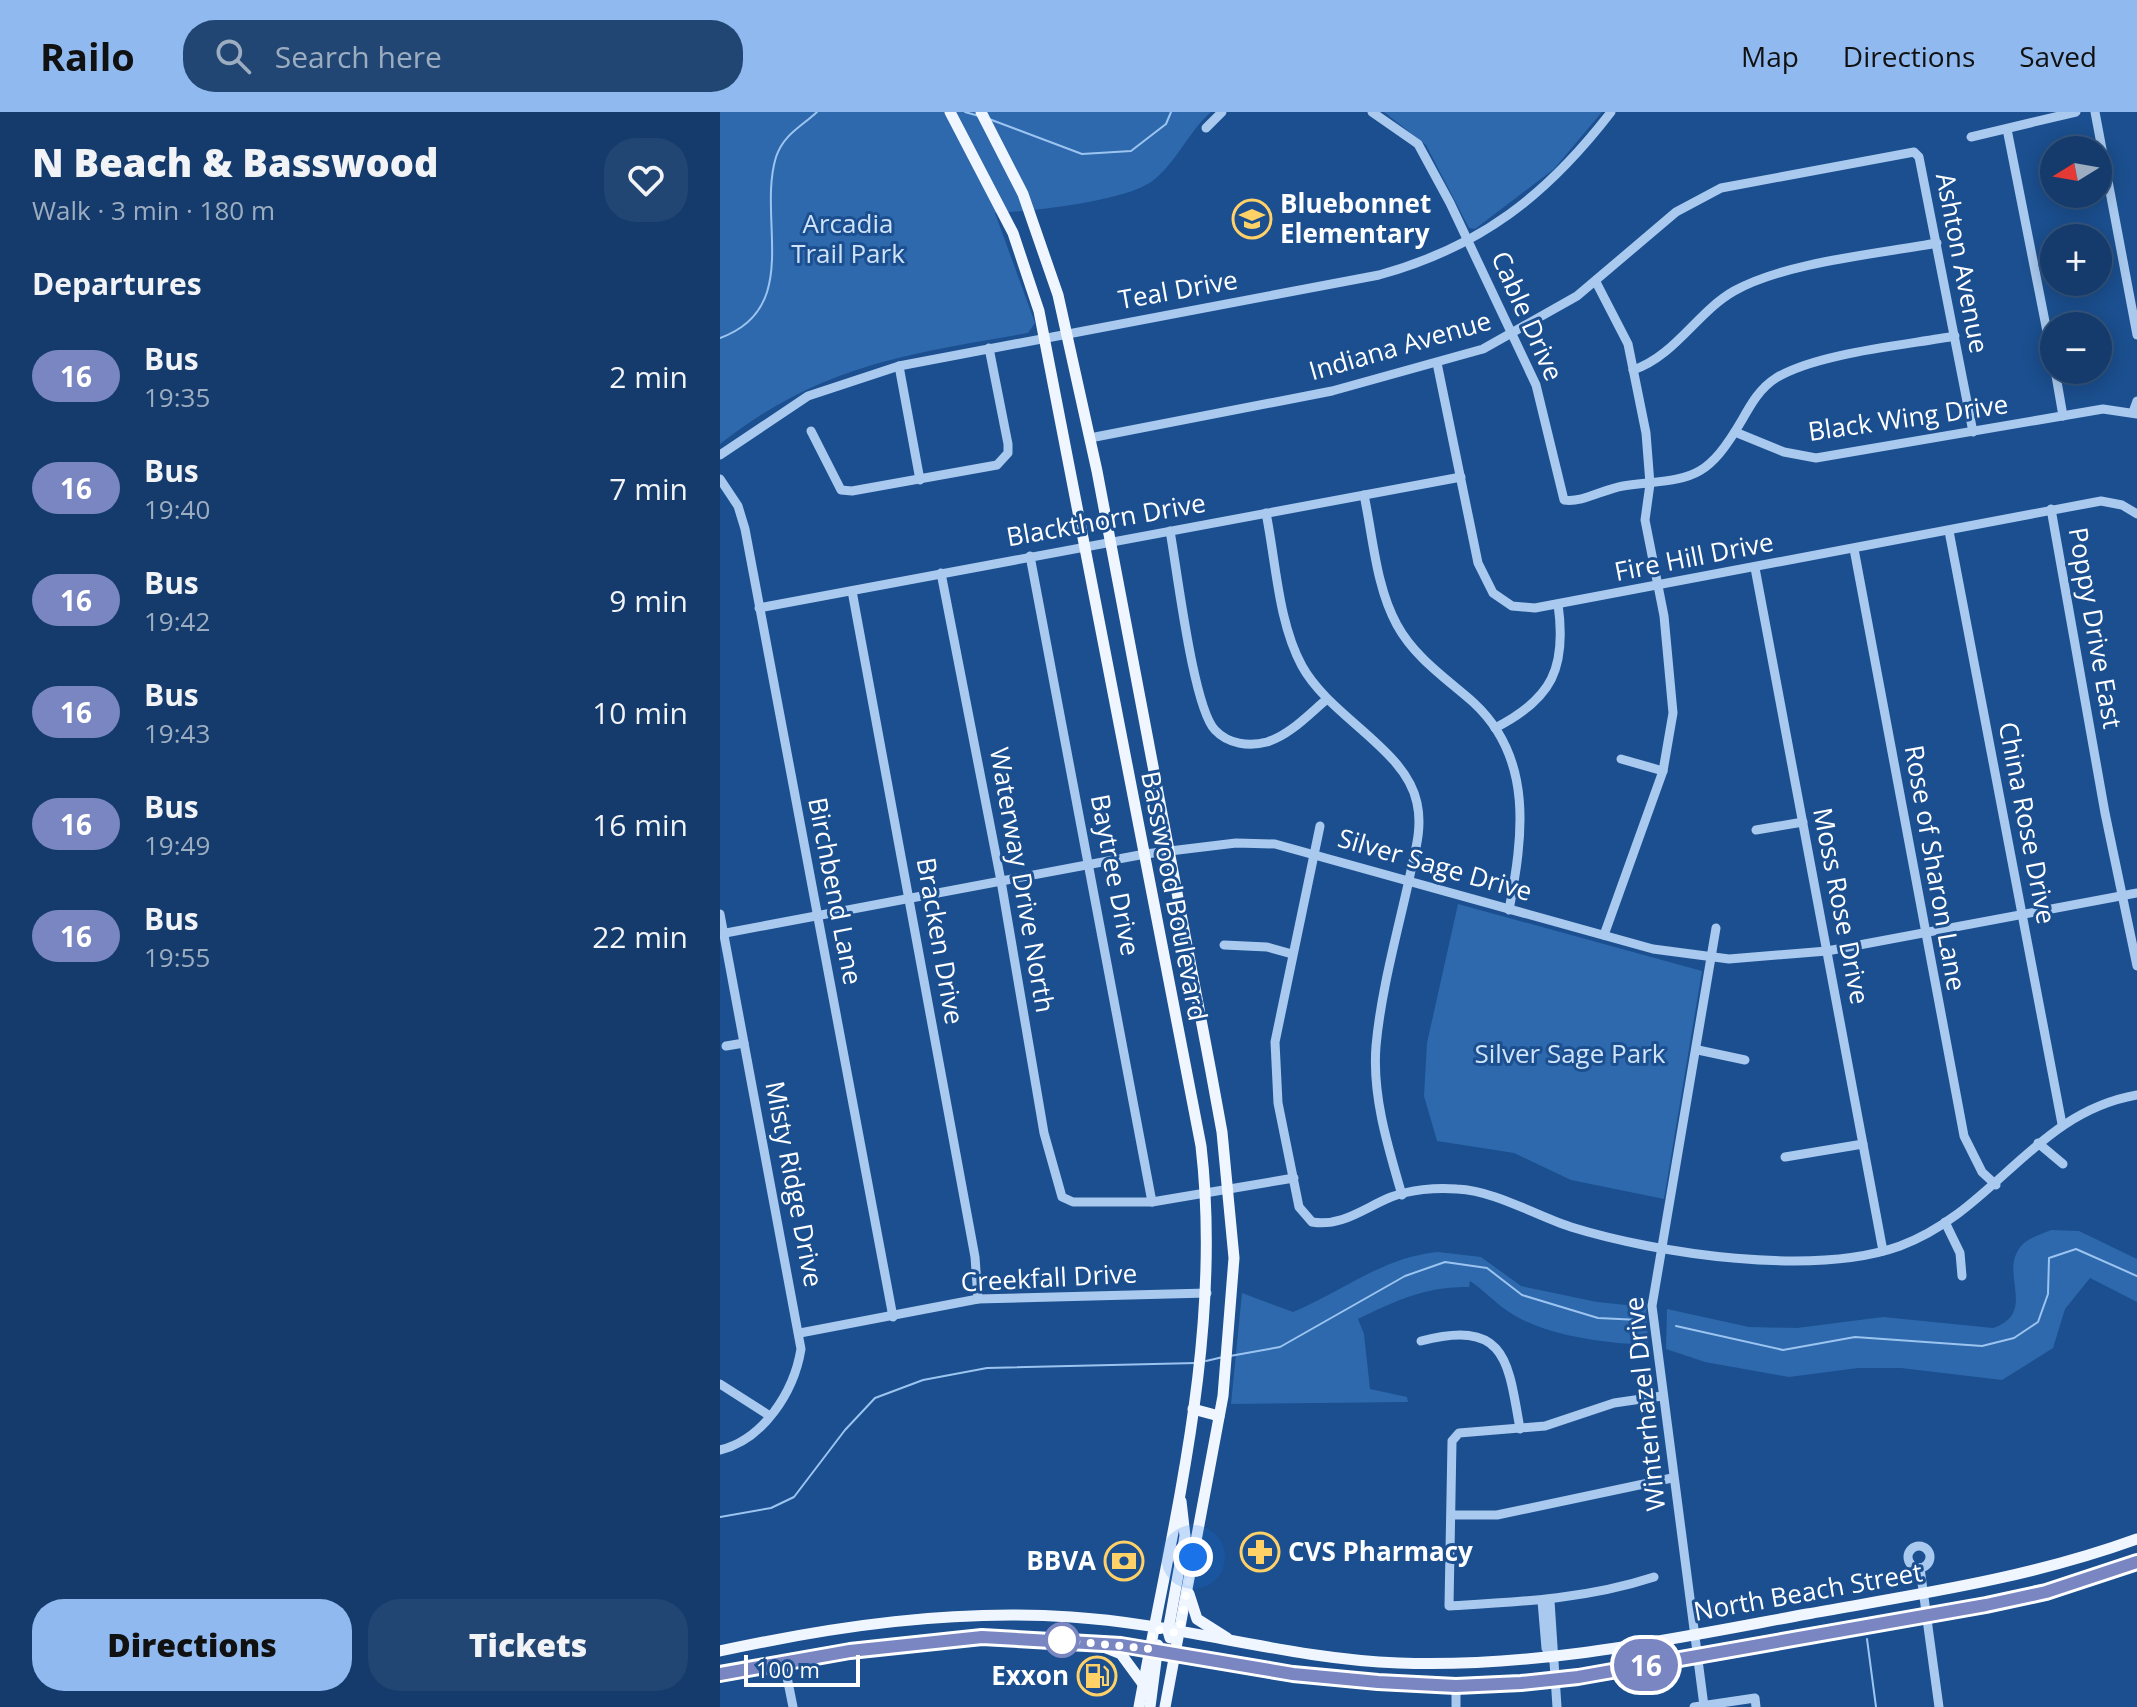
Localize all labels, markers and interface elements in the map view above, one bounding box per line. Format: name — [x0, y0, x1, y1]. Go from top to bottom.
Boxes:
search box — [183, 20, 743, 92]
text: Railo — [40, 30, 135, 82]
icon: search — [211, 34, 255, 78]
text: Search here — [275, 36, 442, 77]
text: Map — [1741, 37, 1799, 75]
text: Directions — [1843, 37, 1975, 75]
text: Saved — [2019, 37, 2097, 75]
text: N Beach & Basswood — [32, 136, 438, 188]
north arrow — [2040, 136, 2112, 208]
map controls — [2040, 136, 2112, 384]
button: heart — [604, 138, 688, 222]
street label: Ashton Avenue — [1928, 170, 1998, 356]
place label: Bluebonnet Elementary — [1280, 185, 1431, 251]
text: Walk · 3 min · 180 m — [32, 192, 275, 228]
school or university icon: Bluebonnet Elementary — [1231, 198, 1273, 240]
park label: Arcadia Trail Park — [791, 205, 905, 271]
button: + — [2040, 224, 2112, 296]
street label: Cable Drive — [1483, 245, 1572, 386]
street label: Teal Drive — [1115, 261, 1240, 317]
text: Departures — [32, 263, 202, 304]
street label: Indiana Avenue — [1305, 302, 1495, 388]
button: − — [2040, 312, 2112, 384]
text: Bus — [144, 338, 199, 379]
text: 2 min — [609, 356, 688, 397]
text: 16 — [60, 357, 92, 395]
text: 19:35 — [144, 379, 210, 415]
street label: Black Wing Drive — [1805, 385, 2010, 449]
text: Bus — [144, 450, 199, 491]
text: 7 min — [609, 468, 688, 509]
text: 16 — [60, 469, 92, 507]
street label: Blackthorn Drive — [1003, 484, 1208, 554]
text: 19:40 — [144, 491, 210, 527]
street label: Fire Hill Drive — [1611, 523, 1776, 589]
street label: Poppy Drive East — [2061, 524, 2131, 731]
text: Bus — [144, 562, 199, 603]
text: 9 min — [609, 580, 688, 621]
text: 16 — [60, 581, 92, 619]
text: 19:42 — [144, 603, 210, 639]
text: Bus — [144, 674, 199, 715]
text: 10 min — [592, 692, 688, 733]
text: 16 — [60, 693, 92, 731]
text: 19:43 — [144, 715, 210, 751]
street label: China Rose Drive — [1991, 719, 2065, 927]
street label: Rose of Sharon Lane — [1897, 742, 1975, 993]
street label: Waterway Drive North — [982, 744, 1064, 1015]
street label: Basswood Boulevard — [1133, 768, 1217, 1024]
text: Bus — [144, 786, 199, 827]
street label: Baytree Drive — [1083, 791, 1149, 959]
street label: Birchbend Lane — [800, 794, 872, 988]
text: 16 min — [592, 804, 688, 845]
street label: Moss Rose Drive — [1805, 804, 1879, 1007]
text: 16 — [60, 805, 92, 843]
street label: Silver Sage Drive — [1334, 819, 1536, 909]
text: 19:49 — [144, 827, 210, 863]
street label: Bracken Drive — [909, 855, 973, 1027]
text: Bus — [144, 898, 199, 939]
text: 22 min — [592, 916, 688, 957]
text: 16 — [60, 917, 92, 955]
text: 19:55 — [144, 939, 210, 975]
park label: Silver Sage Park — [1475, 1035, 1666, 1071]
street label: Misty Ridge Drive — [757, 1078, 833, 1290]
street label: Creekfall Drive — [960, 1254, 1138, 1300]
street label: Winterhazel Drive — [1615, 1295, 1673, 1513]
pharmacy icon: CVS Pharmacy — [1239, 1531, 1281, 1573]
place label: CVS Pharmacy — [1288, 1533, 1473, 1569]
your location — [1173, 1537, 1213, 1577]
bank icon: BBVA — [1103, 1540, 1145, 1582]
place label: BBVA — [1026, 1542, 1096, 1578]
street label: North Beach Street — [1691, 1553, 1925, 1629]
button: Directions — [32, 1599, 352, 1691]
button: Tickets — [368, 1599, 688, 1691]
unlabelled marker — [1045, 1623, 1079, 1657]
line badge: 16 — [1610, 1639, 1682, 1691]
text: 16 — [1630, 1646, 1662, 1684]
scale bar — [744, 1651, 860, 1687]
text: 100 m — [756, 1654, 820, 1684]
fuel station icon: Exxon — [1076, 1655, 1118, 1697]
place label: Exxon — [991, 1657, 1069, 1693]

